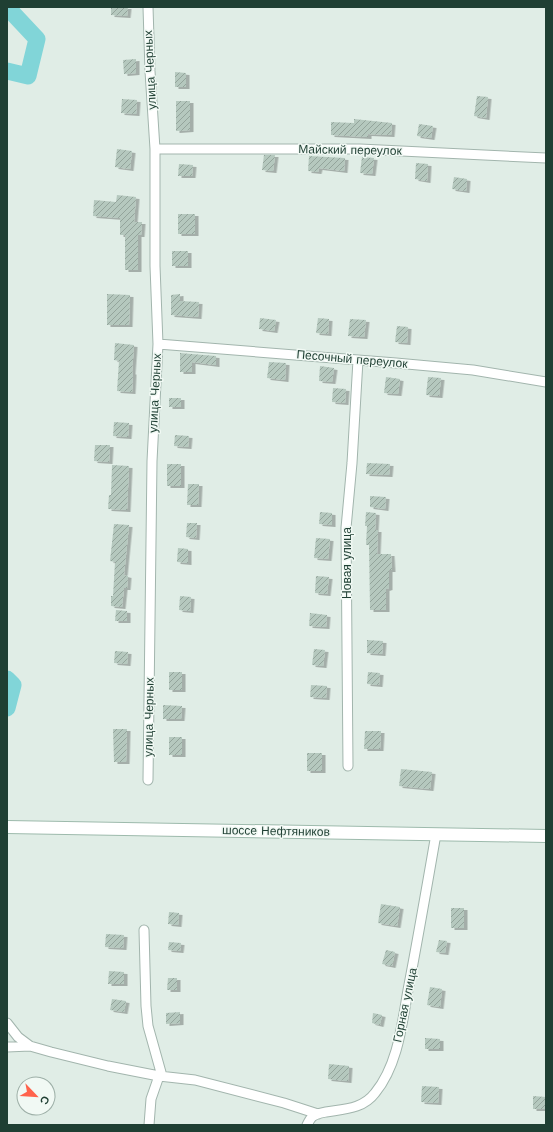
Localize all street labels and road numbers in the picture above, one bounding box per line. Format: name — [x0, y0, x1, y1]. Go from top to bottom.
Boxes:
street label: улица Черных — [141, 30, 159, 110]
street label: Майский переулок — [298, 142, 403, 158]
street label: Песочный переулок — [296, 347, 409, 371]
street label: улица Черных — [146, 353, 164, 433]
street label: Новая улица — [340, 527, 354, 599]
street label: улица Черных — [141, 677, 157, 757]
street label: шоссе Нефтяников — [222, 823, 330, 839]
street label: Горная улица — [390, 966, 420, 1044]

